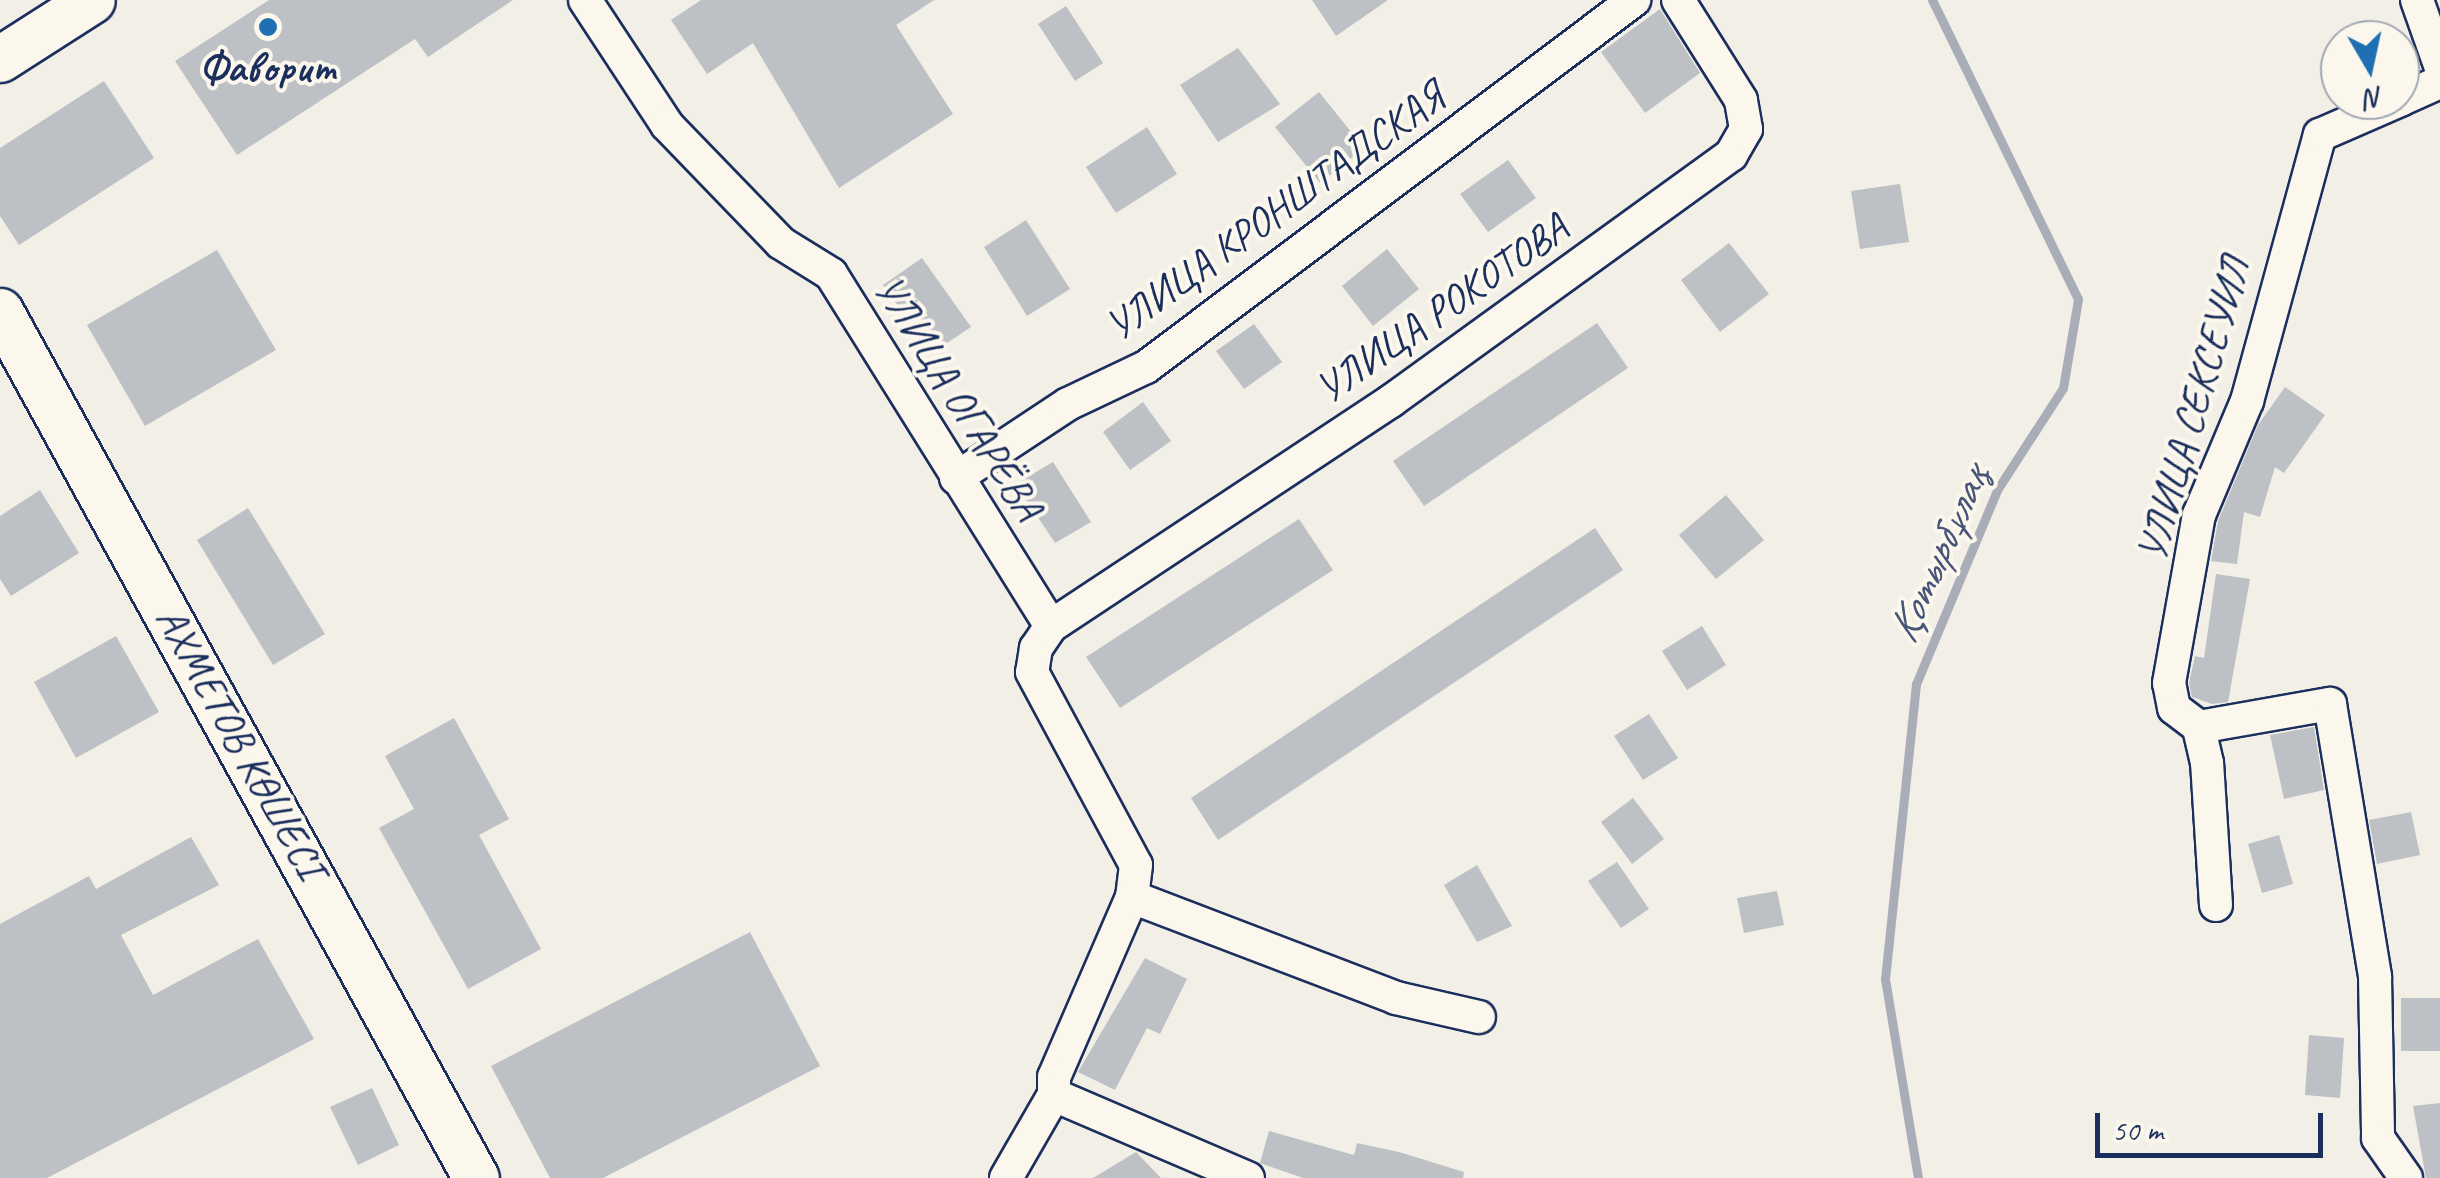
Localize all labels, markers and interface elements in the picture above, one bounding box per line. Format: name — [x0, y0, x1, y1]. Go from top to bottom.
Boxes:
marker: Фаворит — [257, 16, 279, 38]
north arrow — [2320, 20, 2420, 120]
place label: Фаворит — [199, 43, 337, 93]
street label: УЛИЦА КРОНШТАДСКАЯ — [1095, 72, 1455, 352]
text: N — [2363, 80, 2386, 117]
street label: УЛИЦА РОКОТОВА — [1306, 203, 1578, 415]
street label: УЛИЦА СЕКСЕУИЛ — [2127, 252, 2261, 566]
street label: УЛИЦА ОГАРЁВА — [863, 267, 1053, 529]
water label: Қотырбұлақ — [1875, 457, 2001, 651]
street label: АХМЕТОВ КӨШЕСІ — [144, 598, 336, 888]
scale bar — [2100, 1093, 2328, 1155]
text: 50 m — [2112, 1111, 2163, 1149]

